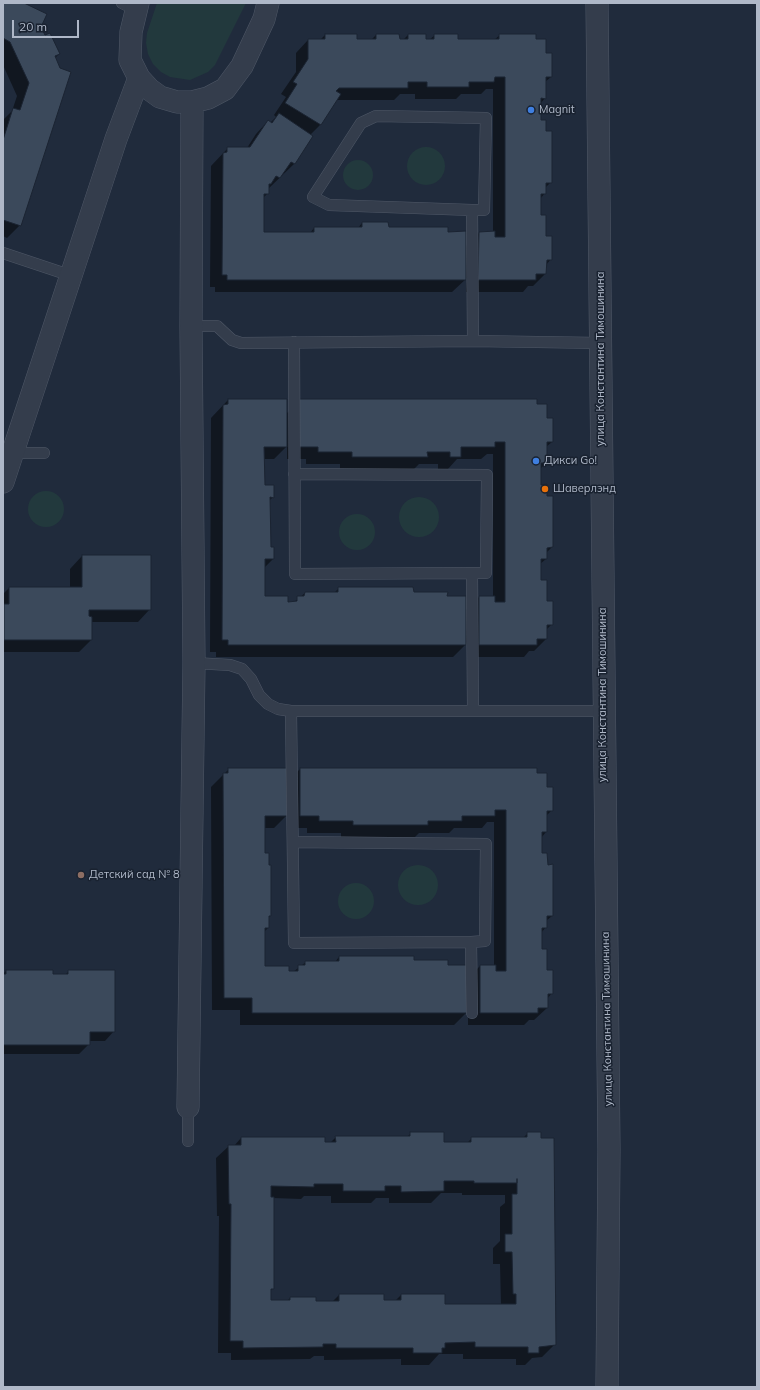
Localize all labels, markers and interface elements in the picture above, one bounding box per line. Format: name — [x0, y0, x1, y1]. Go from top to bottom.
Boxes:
scale bar — [14, 12, 81, 38]
text: 20 m — [19, 19, 47, 34]
place label: Magnit — [539, 103, 575, 117]
marker: Magnit — [526, 105, 536, 115]
street label: улица Константина Тимошинина — [594, 272, 608, 446]
place label: Дикси Go! — [544, 454, 597, 468]
marker: Дикси Go! — [531, 456, 541, 466]
place label: Шаверлэнд — [553, 482, 616, 496]
marker: Шаверлэнд — [540, 484, 550, 494]
street label: улица Константина Тимошинина — [596, 608, 610, 782]
place label: Детский сад № 8 — [89, 868, 180, 882]
marker: Детский сад № 8 — [76, 870, 86, 880]
street label: улица Константина Тимошинина — [599, 932, 615, 1106]

